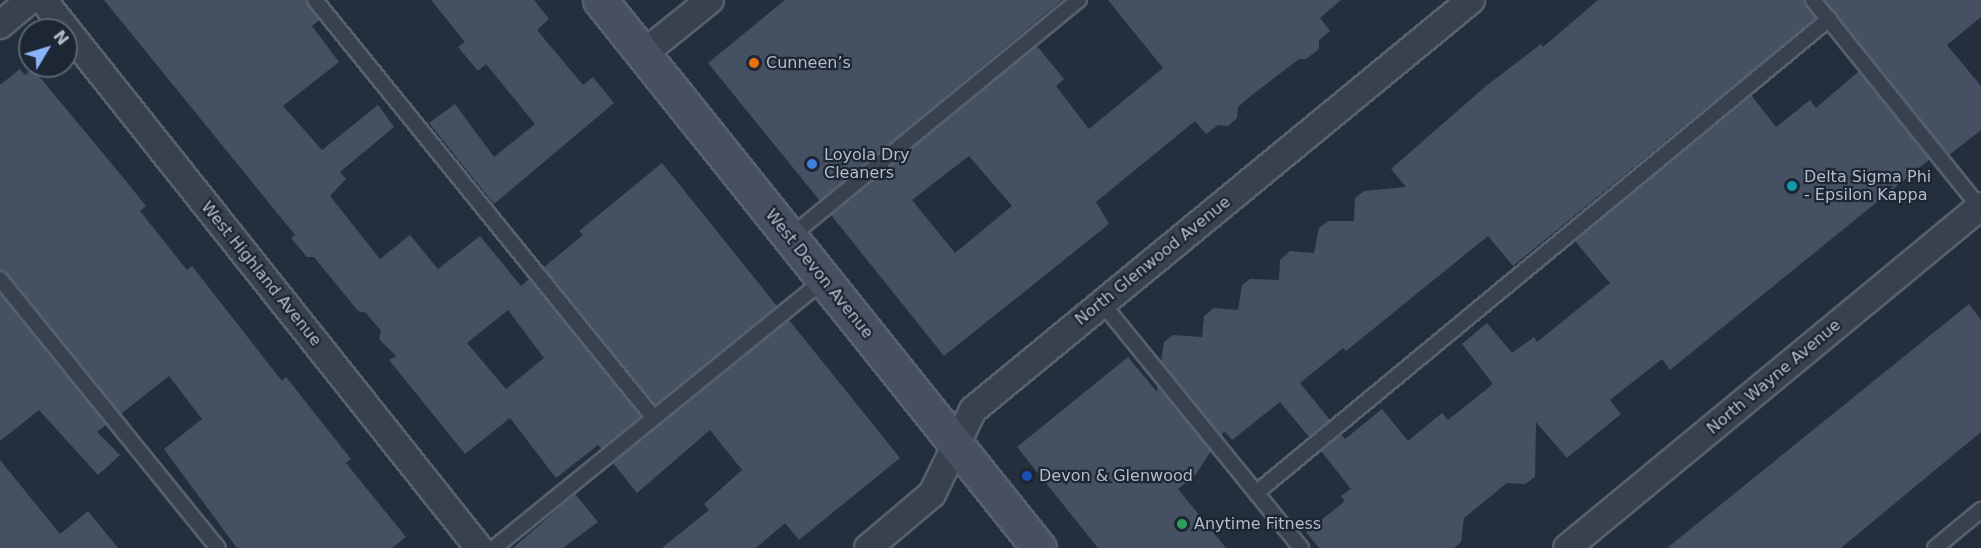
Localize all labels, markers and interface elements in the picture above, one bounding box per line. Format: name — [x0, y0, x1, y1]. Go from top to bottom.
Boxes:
north arrow — [18, 18, 78, 78]
text: N — [49, 27, 73, 49]
place label: Cunneen’s — [766, 53, 851, 73]
marker: Cunneen’s — [747, 56, 761, 70]
place label: Loyola Dry Cleaners — [824, 145, 909, 183]
marker: Loyola Dry Cleaners — [805, 157, 819, 171]
place label: Delta Sigma Phi - Epsilon Kappa — [1804, 167, 1931, 205]
marker: Delta Sigma Phi - Epsilon Kappa — [1785, 179, 1799, 193]
street label: North Glenwood Avenue — [1072, 192, 1234, 330]
street label: West Highland Avenue — [197, 198, 325, 350]
street label: West Devon Avenue — [761, 206, 877, 342]
street label: North Wayne Avenue — [1703, 316, 1845, 438]
place label: Devon & Glenwood — [1039, 466, 1193, 486]
marker: Devon & Glenwood — [1020, 469, 1034, 483]
place label: Anytime Fitness — [1194, 514, 1321, 534]
marker: Anytime Fitness — [1175, 517, 1189, 531]

